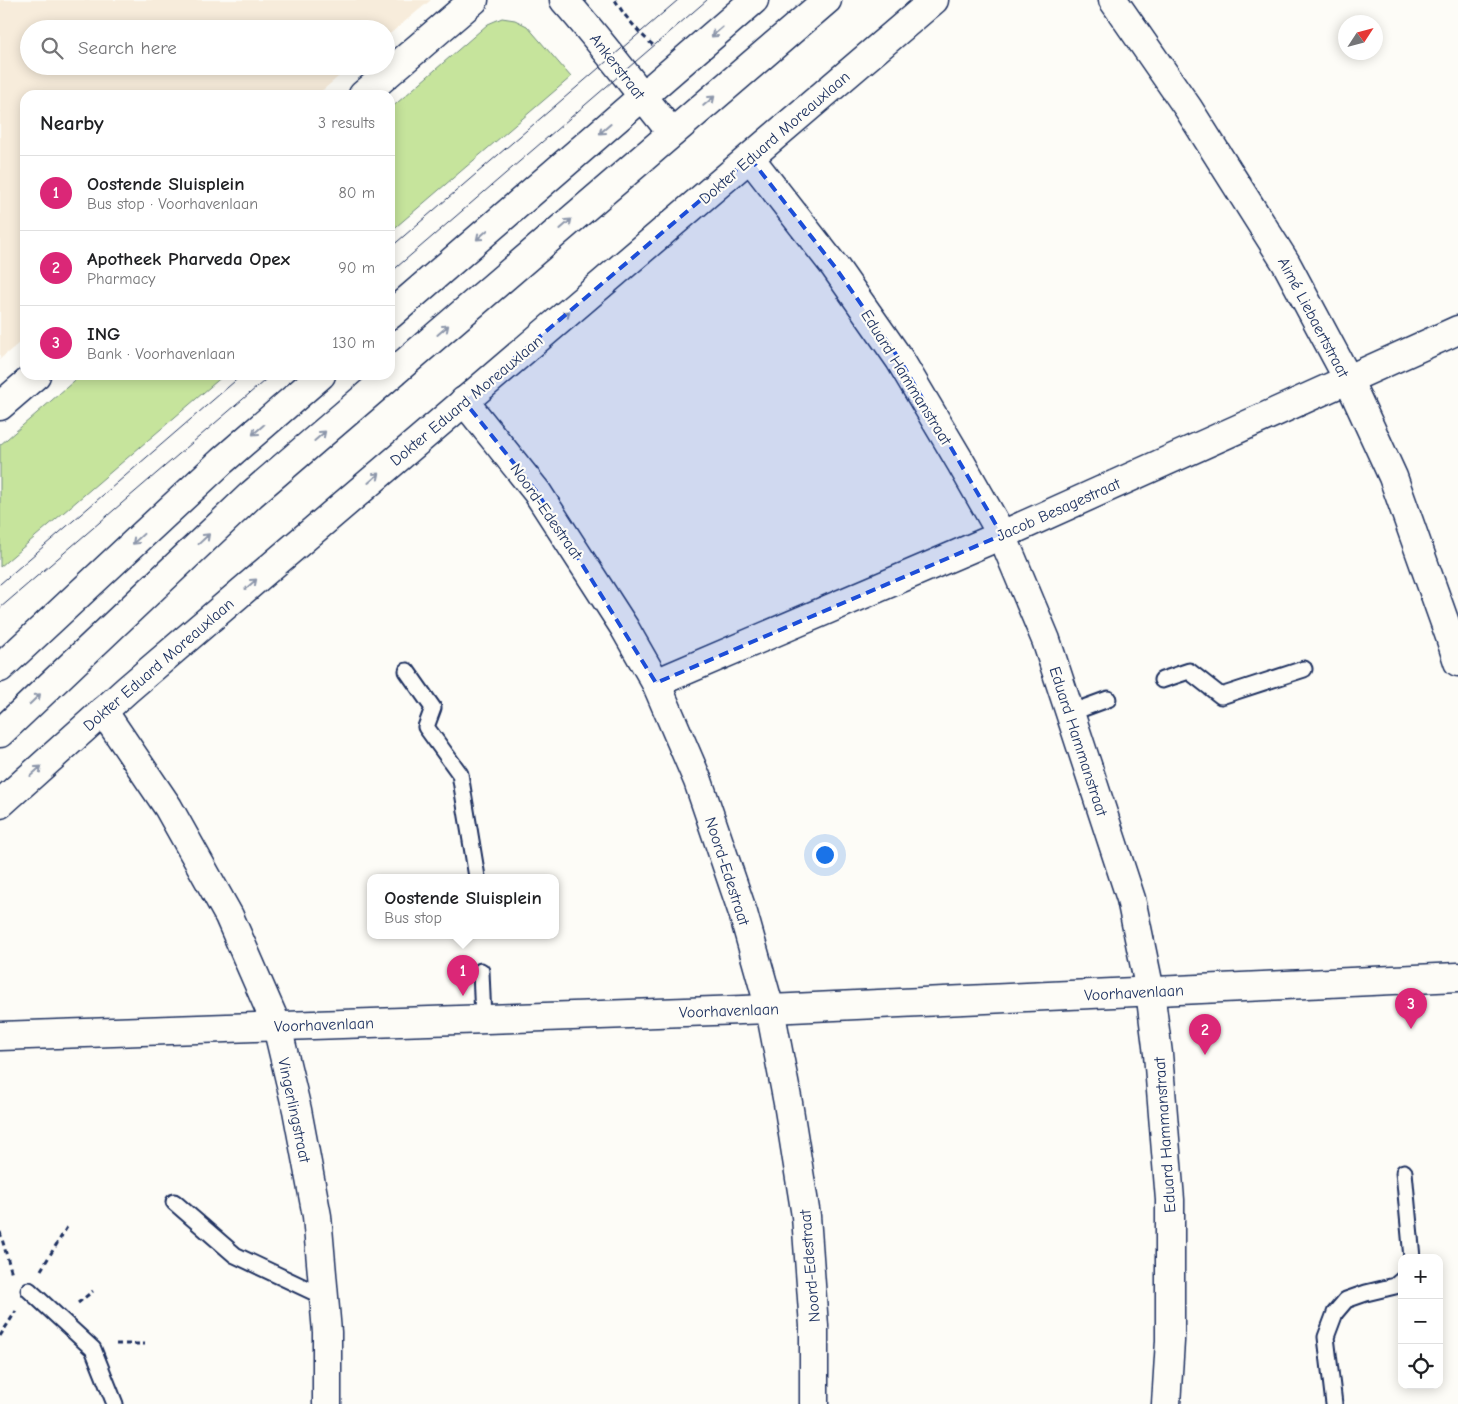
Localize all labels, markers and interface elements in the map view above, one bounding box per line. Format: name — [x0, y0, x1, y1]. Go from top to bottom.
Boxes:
north arrow — [1338, 15, 1383, 60]
search box — [20, 20, 395, 75]
one-way arrow — [710, 26, 723, 38]
street label: Ankerstraat — [586, 30, 649, 103]
icon: search — [38, 34, 66, 62]
text: Search here — [78, 37, 177, 59]
street label: Dokter Eduard Moreauxlaan — [696, 68, 853, 208]
one-way arrow — [703, 96, 716, 107]
text: Nearby — [40, 111, 104, 135]
text: 3 results — [318, 114, 375, 132]
one-way arrow — [599, 123, 612, 134]
text: Oostende Sluisplein — [87, 173, 245, 195]
text: 1 — [53, 184, 59, 202]
text: 80 m — [338, 184, 375, 202]
text: Bus stop · Voorhavenlaan — [87, 195, 258, 213]
one-way arrow — [559, 219, 572, 230]
one-way arrow — [476, 229, 489, 241]
text: Apotheek Pharveda Opex — [87, 248, 290, 270]
street label: Aimé Liebaertstraat — [1274, 254, 1353, 381]
text: 2 — [52, 259, 60, 277]
text: 90 m — [338, 259, 375, 277]
text: Pharmacy — [87, 270, 156, 288]
street label: Eduard Hammanstraat — [857, 307, 955, 449]
one-way arrow — [558, 310, 571, 321]
text: ING — [87, 323, 121, 345]
one-way arrow — [436, 325, 449, 336]
street label: Dokter Eduard Moreauxlaan — [387, 332, 546, 470]
text: 3 — [52, 334, 60, 352]
text: 130 m — [332, 334, 375, 352]
text: Bank · Voorhavenlaan — [87, 345, 235, 363]
one-way arrow — [252, 424, 265, 435]
one-way arrow — [313, 430, 326, 442]
street label: Noord-Edestraat — [506, 460, 586, 563]
one-way arrow — [368, 472, 381, 484]
street label: Jacob Besagestraat — [994, 474, 1123, 545]
one-way arrow — [131, 533, 144, 545]
one-way arrow — [198, 533, 211, 545]
one-way arrow — [244, 578, 257, 589]
street label: Dokter Eduard Moreauxlaan — [80, 595, 237, 735]
street label: Eduard Hammanstraat — [1045, 664, 1111, 819]
one-way arrow — [29, 693, 42, 705]
one-way arrow — [30, 765, 43, 777]
street label: Noord-Edestraat — [701, 815, 753, 928]
your location — [812, 842, 838, 868]
popup — [367, 874, 559, 939]
text: Oostende Sluisplein — [384, 887, 542, 909]
text: Bus stop — [384, 909, 442, 927]
pin: 1 — [447, 955, 479, 996]
street label: Voorhavenlaan — [1084, 981, 1184, 1005]
pin: 3 — [1395, 988, 1427, 1029]
street label: Voorhavenlaan — [679, 1000, 779, 1022]
street label: Voorhavenlaan — [274, 1014, 374, 1036]
pin: 2 — [1189, 1014, 1221, 1055]
street label: Vingerlingstraat — [274, 1056, 314, 1165]
street label: Eduard Hammanstraat — [1151, 1056, 1179, 1213]
street label: Noord-Edestraat — [796, 1209, 824, 1323]
map controls — [1398, 1254, 1443, 1389]
button: + — [1398, 1254, 1443, 1299]
button: − — [1398, 1299, 1443, 1344]
button: locate — [1398, 1344, 1443, 1389]

